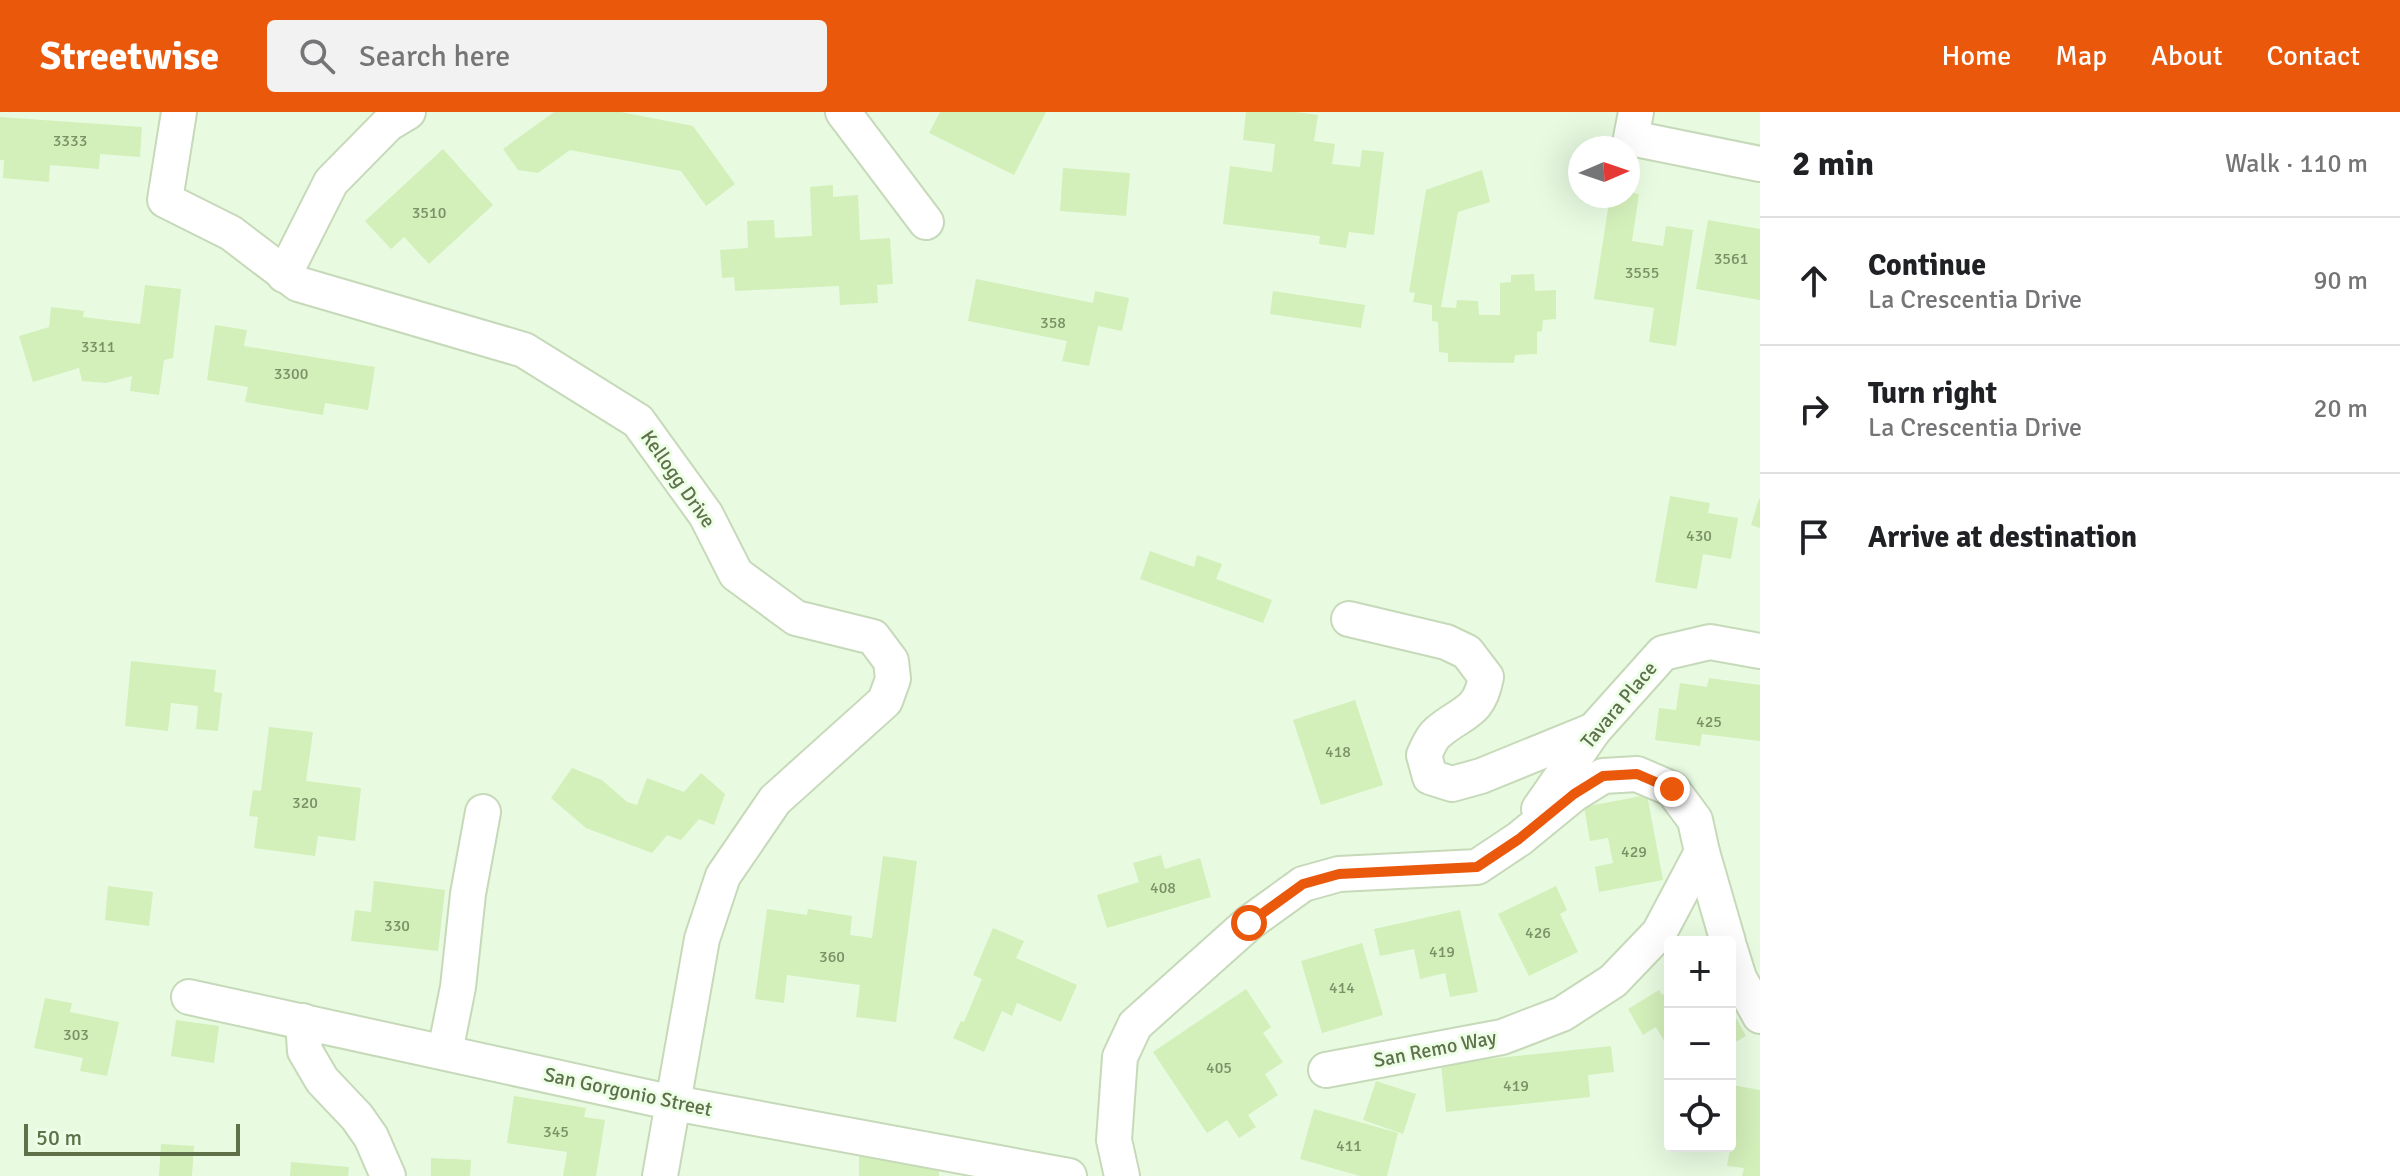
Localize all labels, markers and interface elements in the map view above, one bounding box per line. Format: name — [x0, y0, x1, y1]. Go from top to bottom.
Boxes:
search box — [267, 20, 827, 92]
text: Streetwise — [40, 33, 219, 80]
icon: search — [295, 34, 339, 78]
text: Search here — [359, 38, 510, 75]
text: Home — [1942, 39, 2011, 73]
text: Map — [2055, 39, 2107, 73]
text: About — [2151, 39, 2223, 73]
text: Contact — [2267, 39, 2360, 73]
house number: 3333 — [53, 131, 87, 151]
north arrow — [1568, 136, 1640, 208]
text: 2 min — [1792, 143, 1874, 185]
text: Walk · 110 m — [2225, 148, 2368, 180]
house number: 3510 — [412, 203, 446, 223]
text: Continue — [1868, 247, 1986, 284]
house number: 3561 — [1714, 249, 1748, 269]
icon: ahead — [1792, 259, 1836, 303]
house number: 3555 — [1625, 263, 1659, 283]
text: 90 m — [2313, 265, 2368, 297]
text: La Crescentia Drive — [1868, 284, 2082, 316]
house number: 358 — [1040, 313, 1066, 333]
house number: 3311 — [81, 337, 115, 357]
house number: 3300 — [274, 364, 308, 384]
text: Turn right — [1868, 375, 1997, 412]
icon: right — [1792, 387, 1836, 431]
text: 20 m — [2313, 393, 2368, 425]
text: La Crescentia Drive — [1868, 412, 2082, 444]
street label: Kellogg Drive — [635, 425, 721, 533]
icon: arrive — [1792, 515, 1836, 559]
text: Arrive at destination — [1868, 519, 2137, 556]
house number: 430 — [1686, 526, 1712, 546]
street label: Tavara Place — [1575, 656, 1663, 754]
house number: 425 — [1696, 712, 1722, 732]
house number: 418 — [1325, 742, 1351, 762]
route end — [1654, 771, 1690, 807]
house number: 320 — [292, 793, 318, 813]
house number: 429 — [1621, 842, 1647, 862]
house number: 408 — [1150, 878, 1176, 898]
route start — [1231, 905, 1267, 941]
house number: 330 — [384, 916, 410, 936]
house number: 426 — [1525, 923, 1551, 943]
map controls — [1664, 936, 1736, 1152]
button: + — [1664, 936, 1736, 1008]
house number: 419 — [1429, 942, 1455, 962]
house number: 360 — [819, 947, 845, 967]
house number: 414 — [1329, 978, 1355, 998]
button: − — [1664, 1008, 1736, 1080]
house number: 303 — [63, 1025, 89, 1045]
street label: San Remo Way — [1371, 1025, 1499, 1073]
house number: 405 — [1206, 1058, 1232, 1078]
street label: San Gorgonio Street — [542, 1062, 714, 1122]
house number: 419 — [1503, 1076, 1529, 1096]
button: locate — [1664, 1080, 1736, 1152]
scale bar — [24, 1120, 240, 1156]
house number: 345 — [543, 1122, 569, 1142]
text: 50 m — [36, 1124, 82, 1151]
house number: 411 — [1336, 1136, 1362, 1156]

